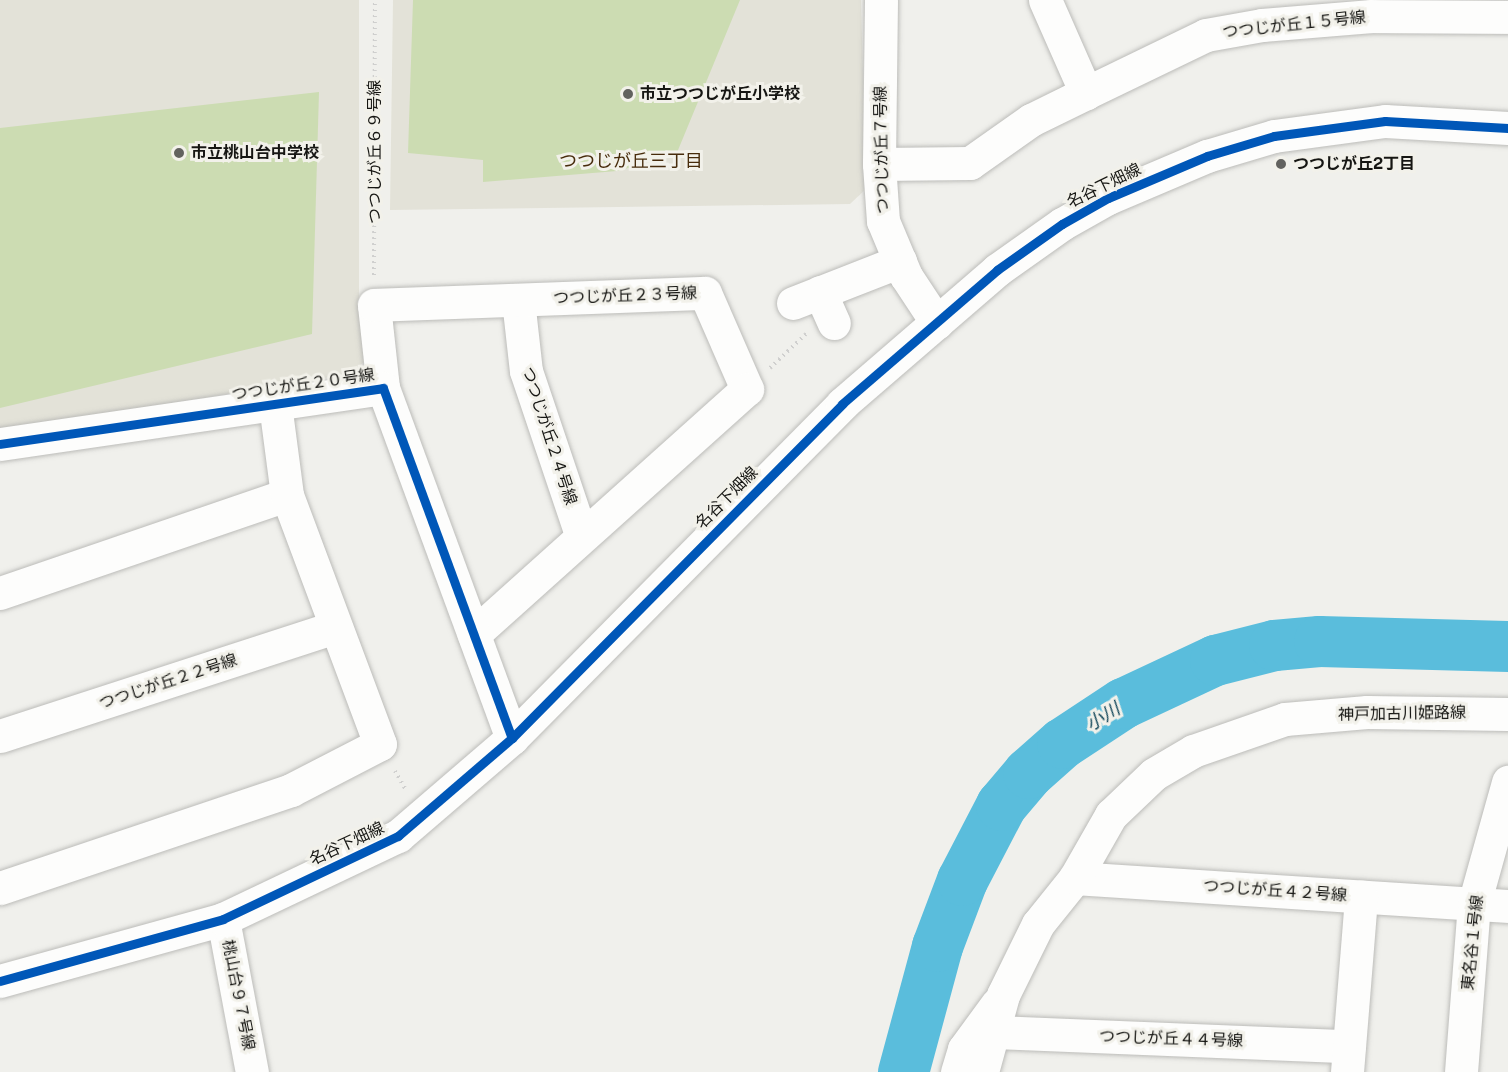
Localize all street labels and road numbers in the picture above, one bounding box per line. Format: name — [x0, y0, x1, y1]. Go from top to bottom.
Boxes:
street label: つつじが丘１５号線 — [1221, 8, 1367, 42]
street label: つつじが丘６９号線 — [365, 80, 385, 224]
street label: つつじが丘７号線 — [871, 86, 893, 214]
street label: 名谷下畑線 — [1064, 160, 1144, 212]
street label: つつじが丘２３号線 — [553, 284, 697, 308]
street label: つつじが丘２０号線 — [230, 365, 376, 405]
street label: つつじが丘２４号線 — [518, 365, 580, 507]
street label: 名谷下畑線 — [692, 463, 762, 533]
street label: つつじが丘２２号線 — [97, 651, 239, 713]
street label: 神戸加古川姫路線 — [1338, 703, 1466, 725]
street label: 名谷下畑線 — [307, 818, 387, 870]
street label: つつじが丘４２号線 — [1203, 876, 1347, 906]
street label: 東名谷１号線 — [1458, 894, 1488, 992]
street label: 桃山台９７号線 — [218, 938, 258, 1052]
street label: つつじが丘４４号線 — [1099, 1027, 1243, 1051]

